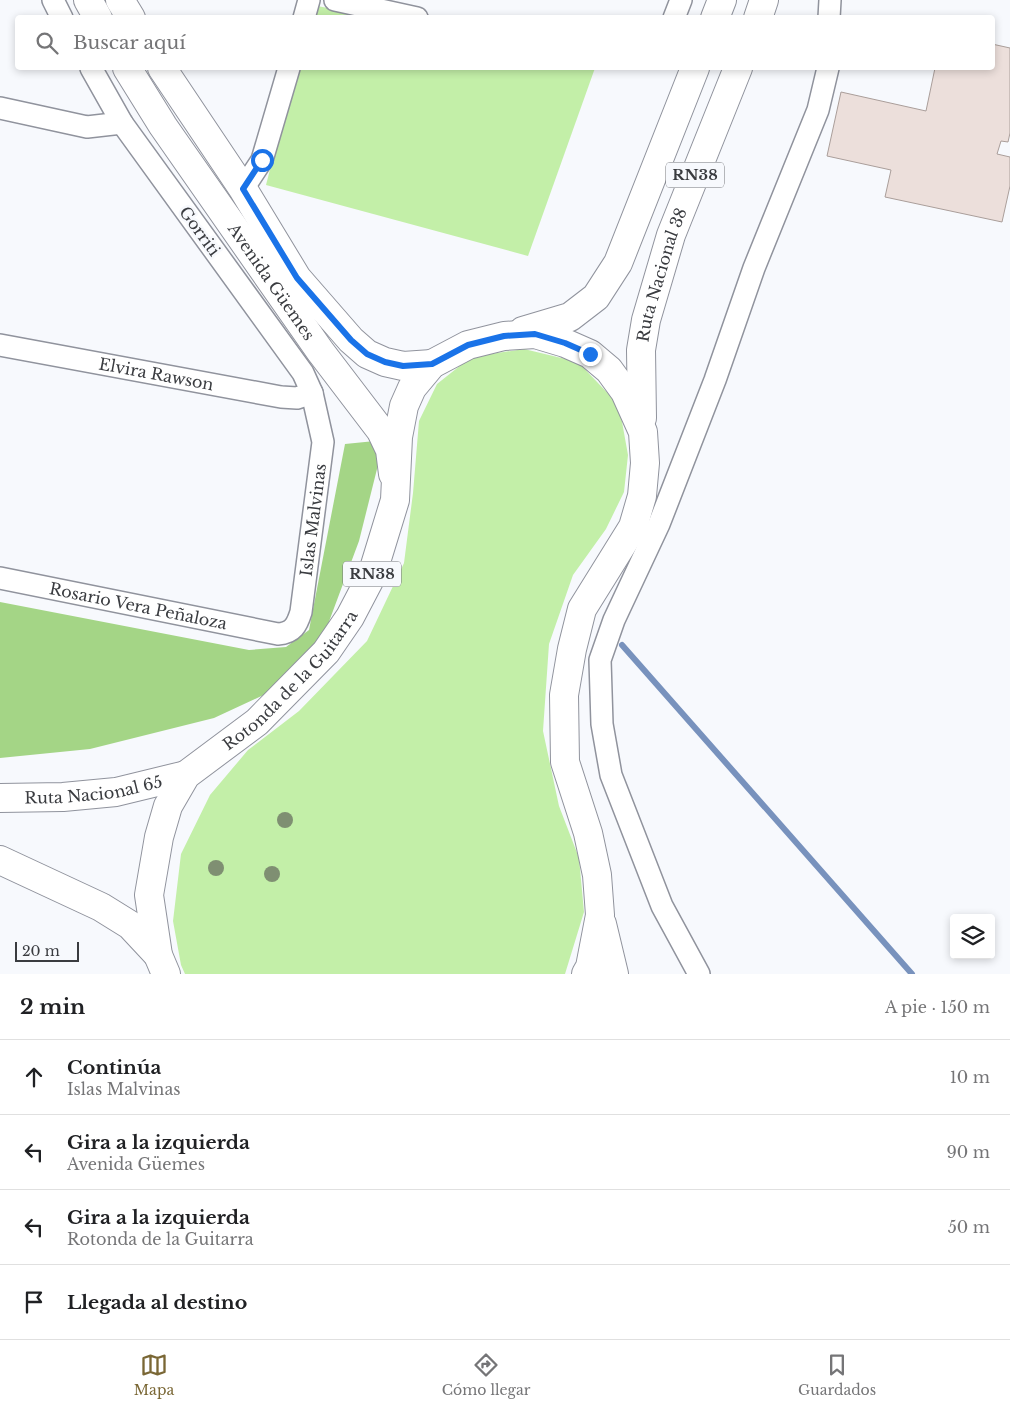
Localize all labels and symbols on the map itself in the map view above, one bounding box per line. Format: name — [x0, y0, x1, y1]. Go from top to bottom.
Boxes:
route start — [251, 149, 274, 172]
road number: RN38 — [666, 162, 724, 188]
street label: Gorriti — [175, 202, 225, 260]
street label: Ruta Nacional 38 — [633, 205, 691, 343]
street label: Avenida Güemes — [223, 218, 319, 344]
route end — [579, 343, 602, 366]
street label: Elvira Rawson — [97, 354, 215, 394]
street label: Islas Malvinas — [296, 462, 330, 578]
road number: RN38 — [343, 562, 401, 586]
street label: Rosario Vera Peñaloza — [48, 578, 229, 634]
street label: Rotonda de la Guitarra — [219, 607, 362, 754]
street label: Ruta Nacional 65 — [24, 771, 164, 808]
scale bar — [15, 939, 79, 962]

